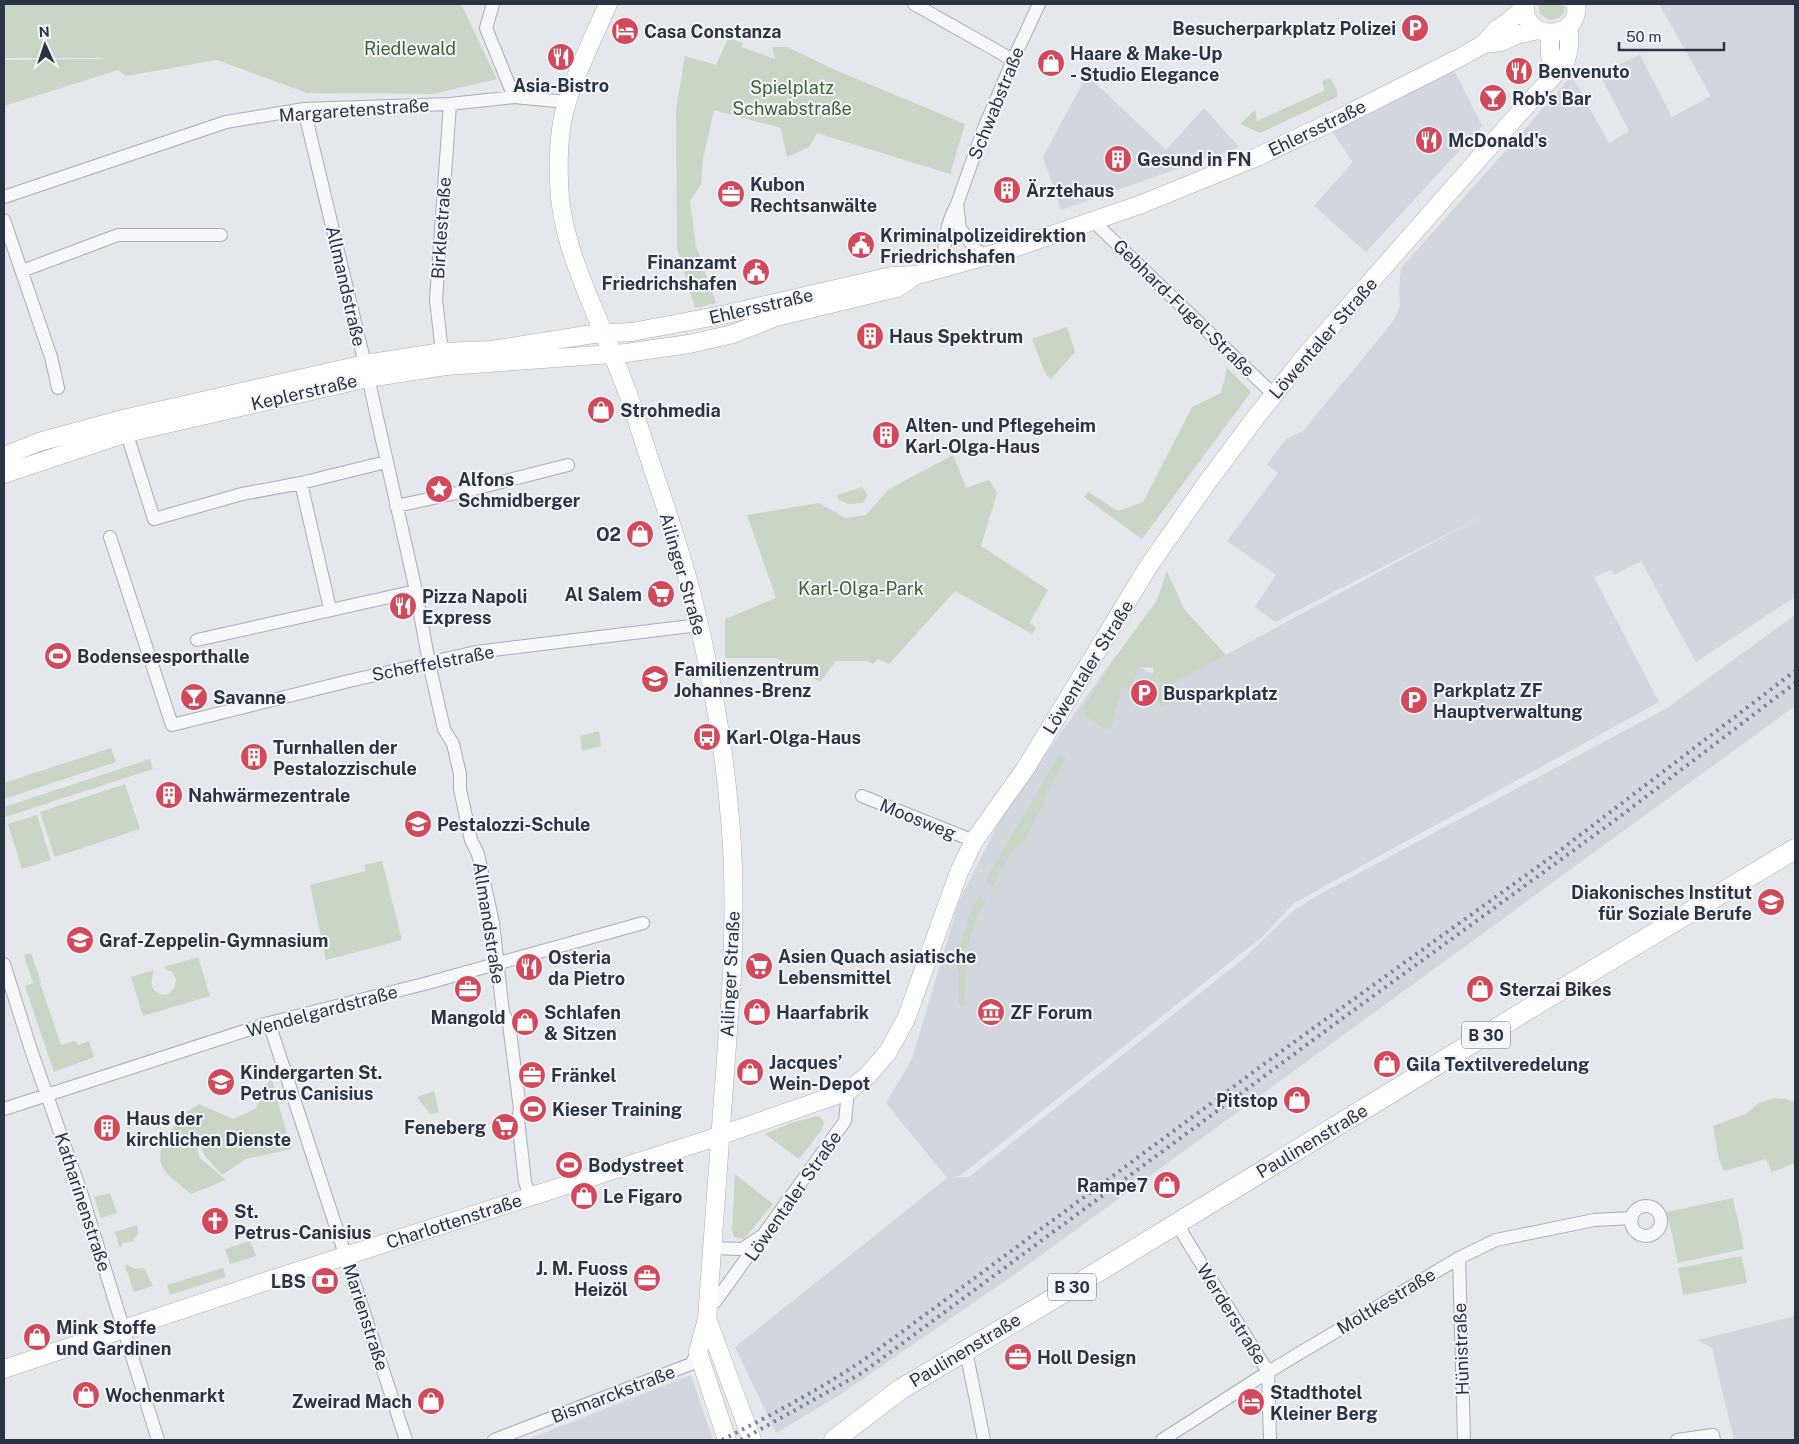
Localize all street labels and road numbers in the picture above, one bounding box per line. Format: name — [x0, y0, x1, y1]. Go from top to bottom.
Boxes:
street label: Schwabstraße — [964, 44, 1028, 162]
street label: Margaretenstraße — [278, 94, 430, 126]
street label: Ehlersstraße — [1265, 95, 1369, 161]
street label: Birklestraße — [427, 176, 455, 280]
street label: Allmandstraße — [322, 224, 370, 348]
street label: Gebhard-Fugel-Straße — [1109, 235, 1259, 381]
street label: Löwentaler Straße — [1265, 273, 1381, 403]
street label: Ehlersstraße — [707, 284, 815, 328]
street label: Keplerstraße — [249, 370, 359, 414]
street label: Ailinger Straße — [655, 510, 711, 638]
street label: Löwentaler Straße — [1038, 596, 1138, 738]
street label: Scheffelstraße — [370, 641, 496, 685]
street label: Moosweg — [877, 794, 959, 844]
street label: Allmandstraße — [469, 860, 509, 986]
street label: Ailinger Straße — [716, 910, 744, 1038]
street label: Wendelgardstraße — [244, 981, 400, 1041]
road number: B 30 — [1462, 1022, 1510, 1048]
street label: Paulinenstraße — [1253, 1100, 1371, 1182]
street label: Löwentaler Straße — [740, 1127, 846, 1265]
street label: Katharinenstraße — [51, 1130, 115, 1274]
street label: Charlottenstraße — [384, 1189, 524, 1253]
street label: Werderstraße — [1193, 1260, 1271, 1368]
street label: Marienstraße — [339, 1261, 393, 1373]
street label: Moltkestraße — [1333, 1263, 1439, 1339]
road number: B 30 — [1048, 1274, 1096, 1300]
street label: Hünistraße — [1449, 1302, 1473, 1396]
street label: Paulinenstraße — [906, 1309, 1024, 1391]
street label: Bismarckstraße — [548, 1361, 678, 1427]

